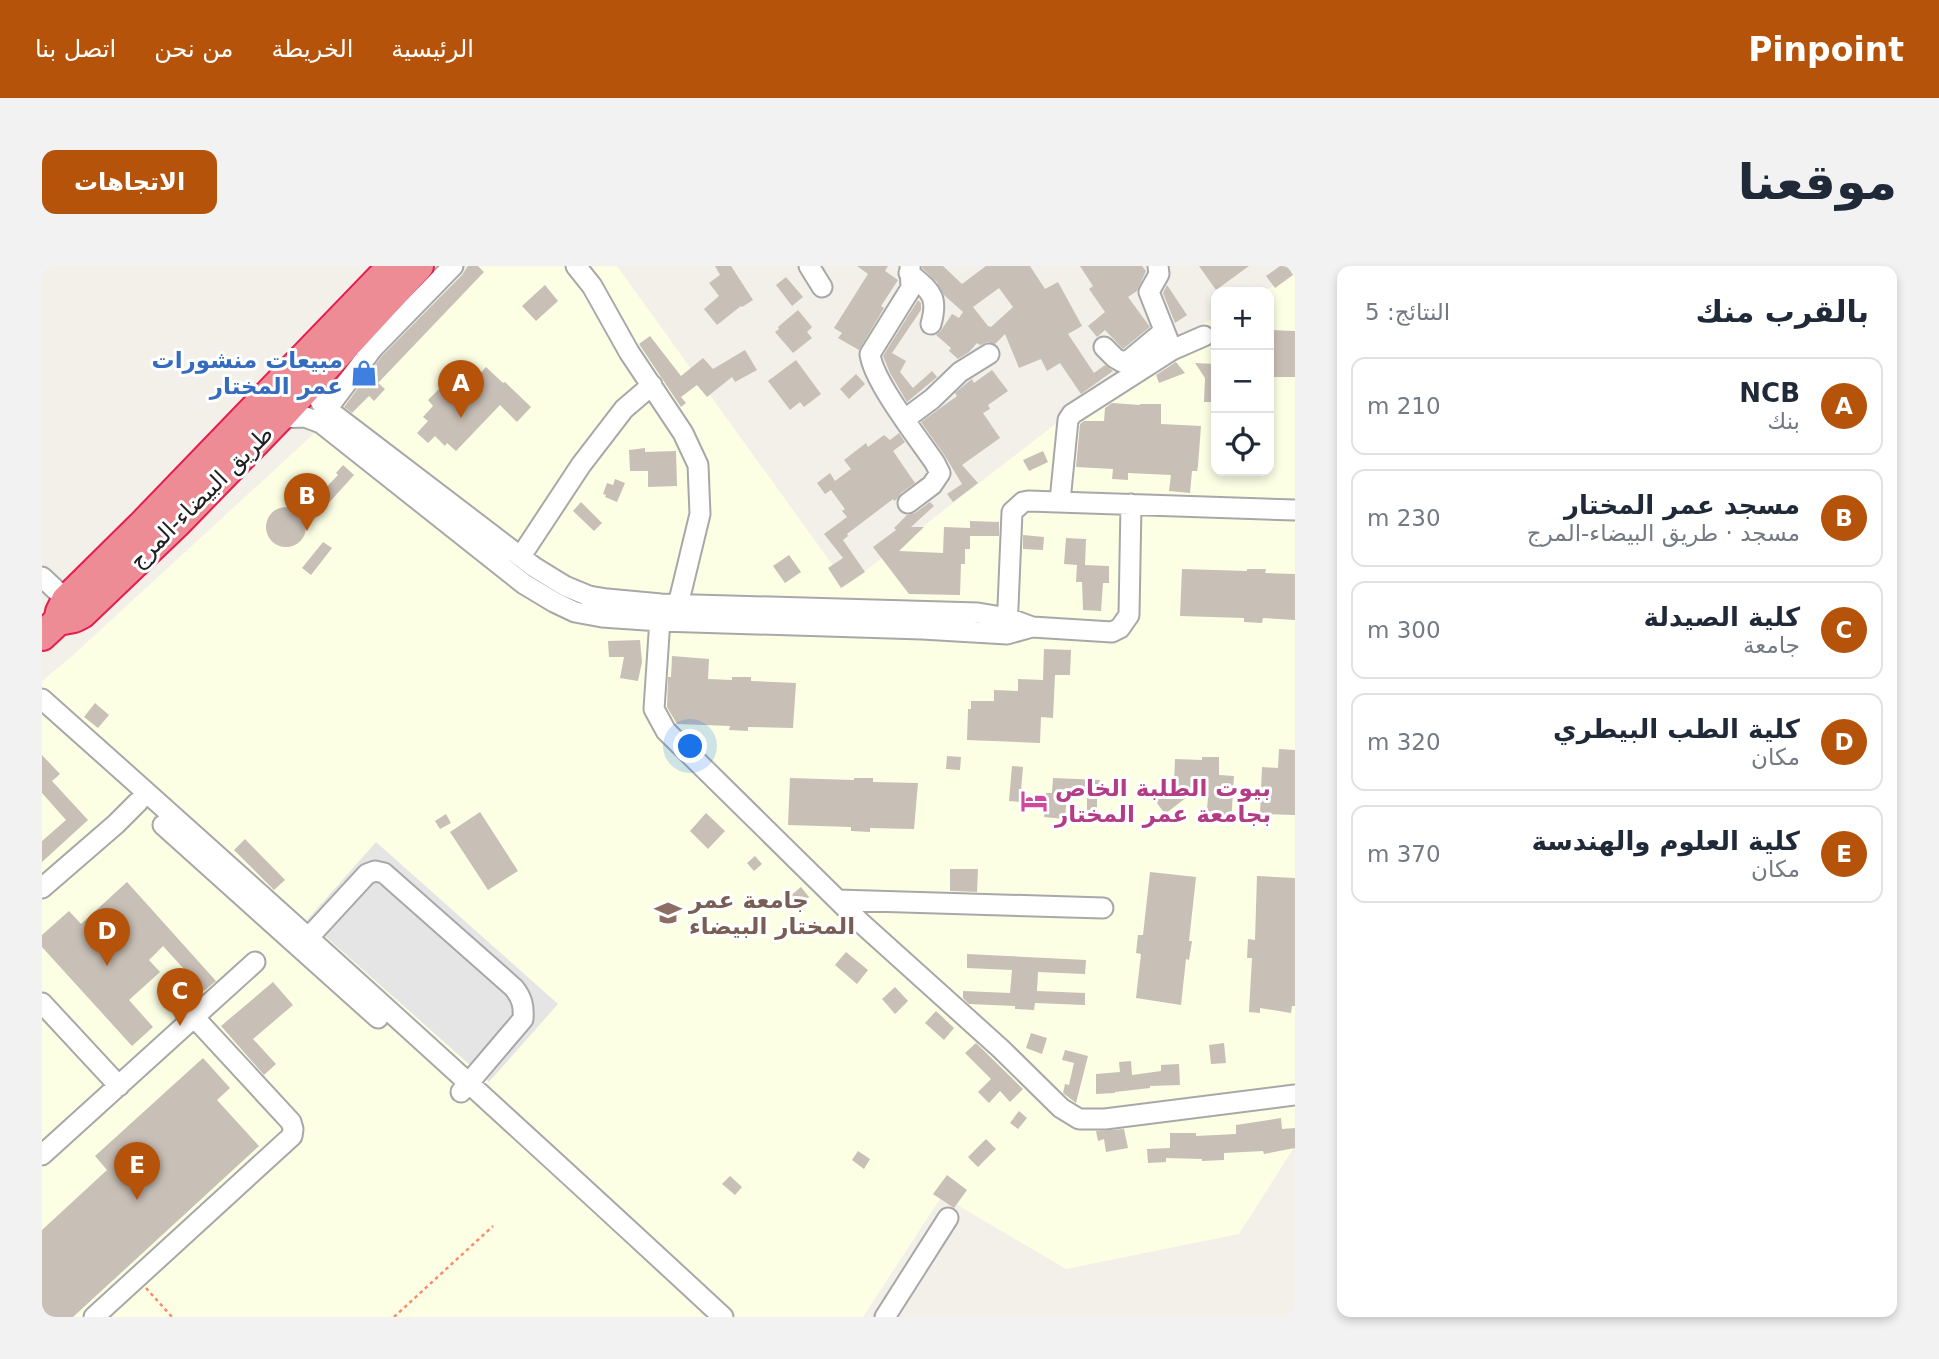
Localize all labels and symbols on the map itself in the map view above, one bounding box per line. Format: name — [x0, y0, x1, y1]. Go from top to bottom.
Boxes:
place label: مبيعات منشورات عمر المختار — [152, 347, 343, 400]
shop icon: مبيعات منشورات عمر المختار — [349, 358, 379, 388]
pin: A — [438, 360, 484, 418]
street label: طريق البيضاء-المرج — [124, 420, 279, 575]
pin: B — [284, 473, 330, 531]
your location — [673, 729, 707, 763]
place label: بيوت الطلبة الخاص بجامعة عمر المختار — [1054, 775, 1271, 828]
hotel icon: بيوت الطلبة الخاص بجامعة عمر المختار — [1019, 786, 1049, 816]
place label: جامعة عمر المختار البيضاء — [688, 887, 855, 940]
school or university icon: جامعة عمر المختار البيضاء — [653, 898, 683, 928]
pin: D — [84, 908, 130, 966]
pin: C — [157, 968, 203, 1026]
pin: E — [114, 1142, 160, 1200]

